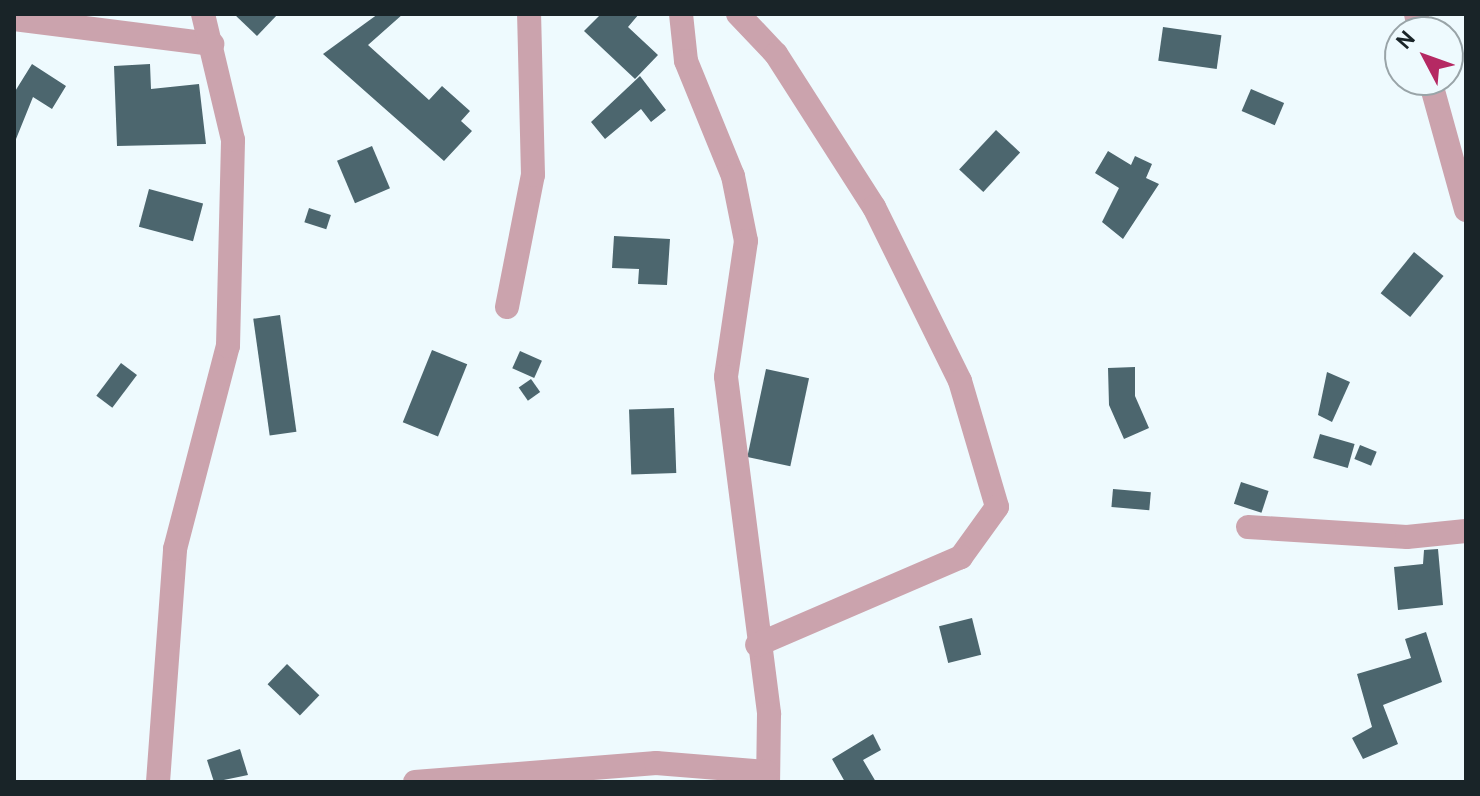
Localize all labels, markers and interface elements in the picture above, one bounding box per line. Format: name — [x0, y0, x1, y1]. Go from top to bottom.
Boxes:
north arrow — [1384, 16, 1464, 96]
text: N — [1392, 26, 1422, 56]

